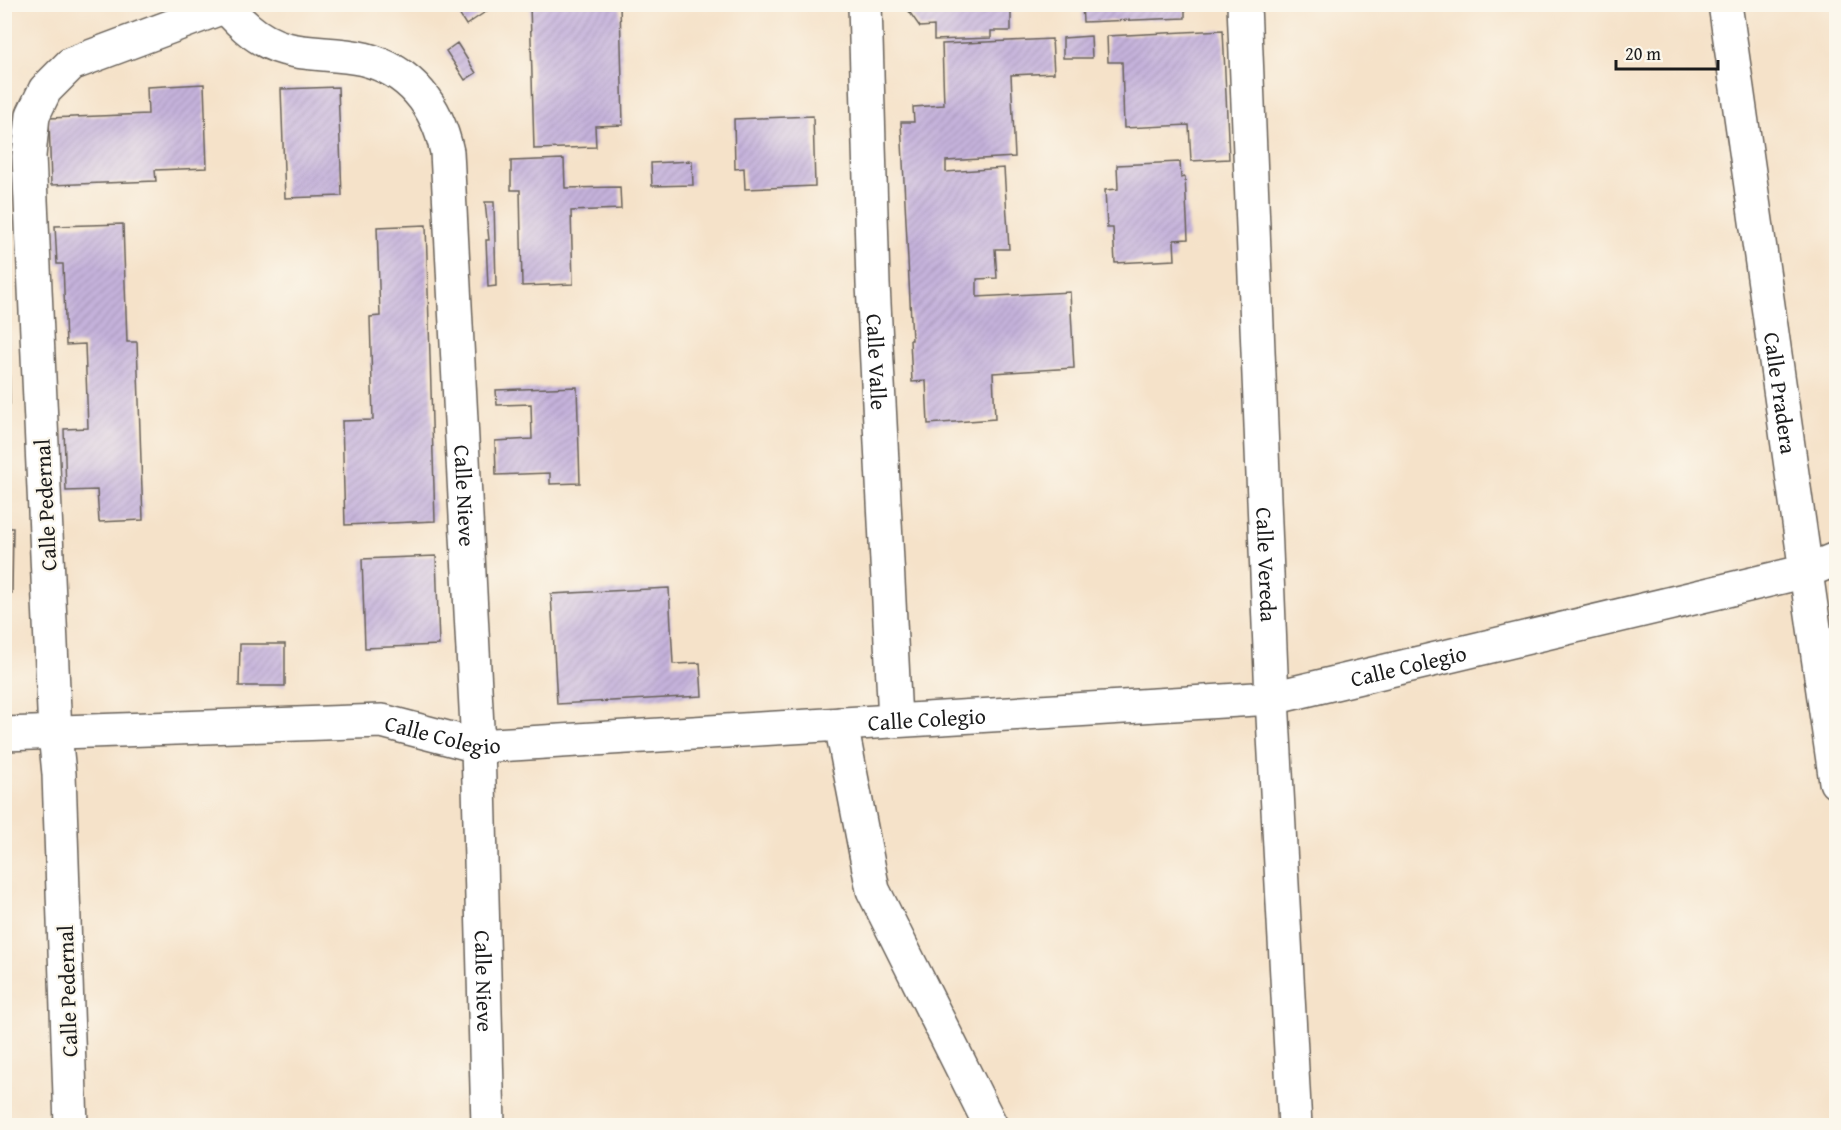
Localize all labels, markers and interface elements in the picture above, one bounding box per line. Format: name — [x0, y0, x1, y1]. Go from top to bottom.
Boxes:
scale bar — [1616, 33, 1718, 71]
text: 20 m — [1625, 40, 1661, 67]
street label: Calle Valle — [859, 313, 895, 411]
street label: Calle Pradera — [1756, 330, 1805, 456]
street label: Calle Pedernal — [26, 438, 64, 572]
street label: Calle Nieve — [446, 444, 484, 547]
street label: Calle Vereda — [1248, 507, 1285, 623]
street label: Calle Colegio — [1347, 636, 1469, 695]
street label: Calle Colegio — [867, 699, 987, 738]
street label: Calle Colegio — [382, 706, 502, 763]
street label: Calle Pedernal — [49, 924, 85, 1058]
street label: Calle Nieve — [467, 930, 502, 1032]

